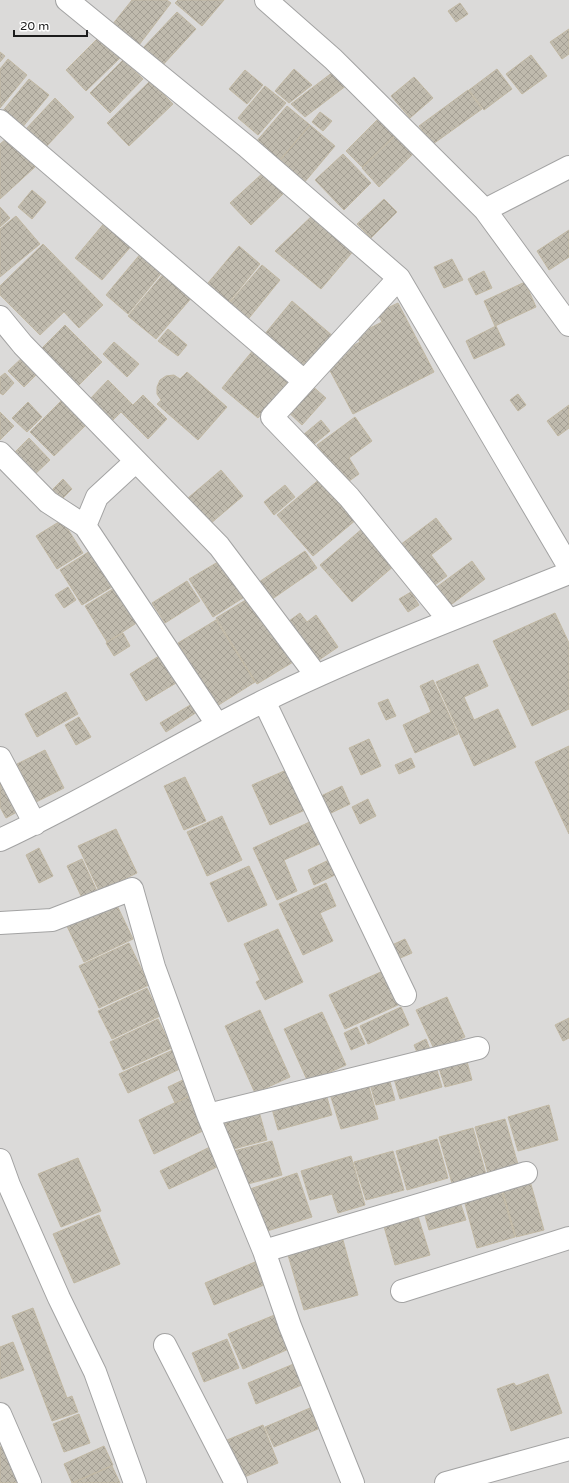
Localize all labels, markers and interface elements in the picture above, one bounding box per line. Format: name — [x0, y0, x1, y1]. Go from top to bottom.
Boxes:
scale bar — [14, 12, 87, 38]
text: 20 m — [20, 19, 49, 33]

